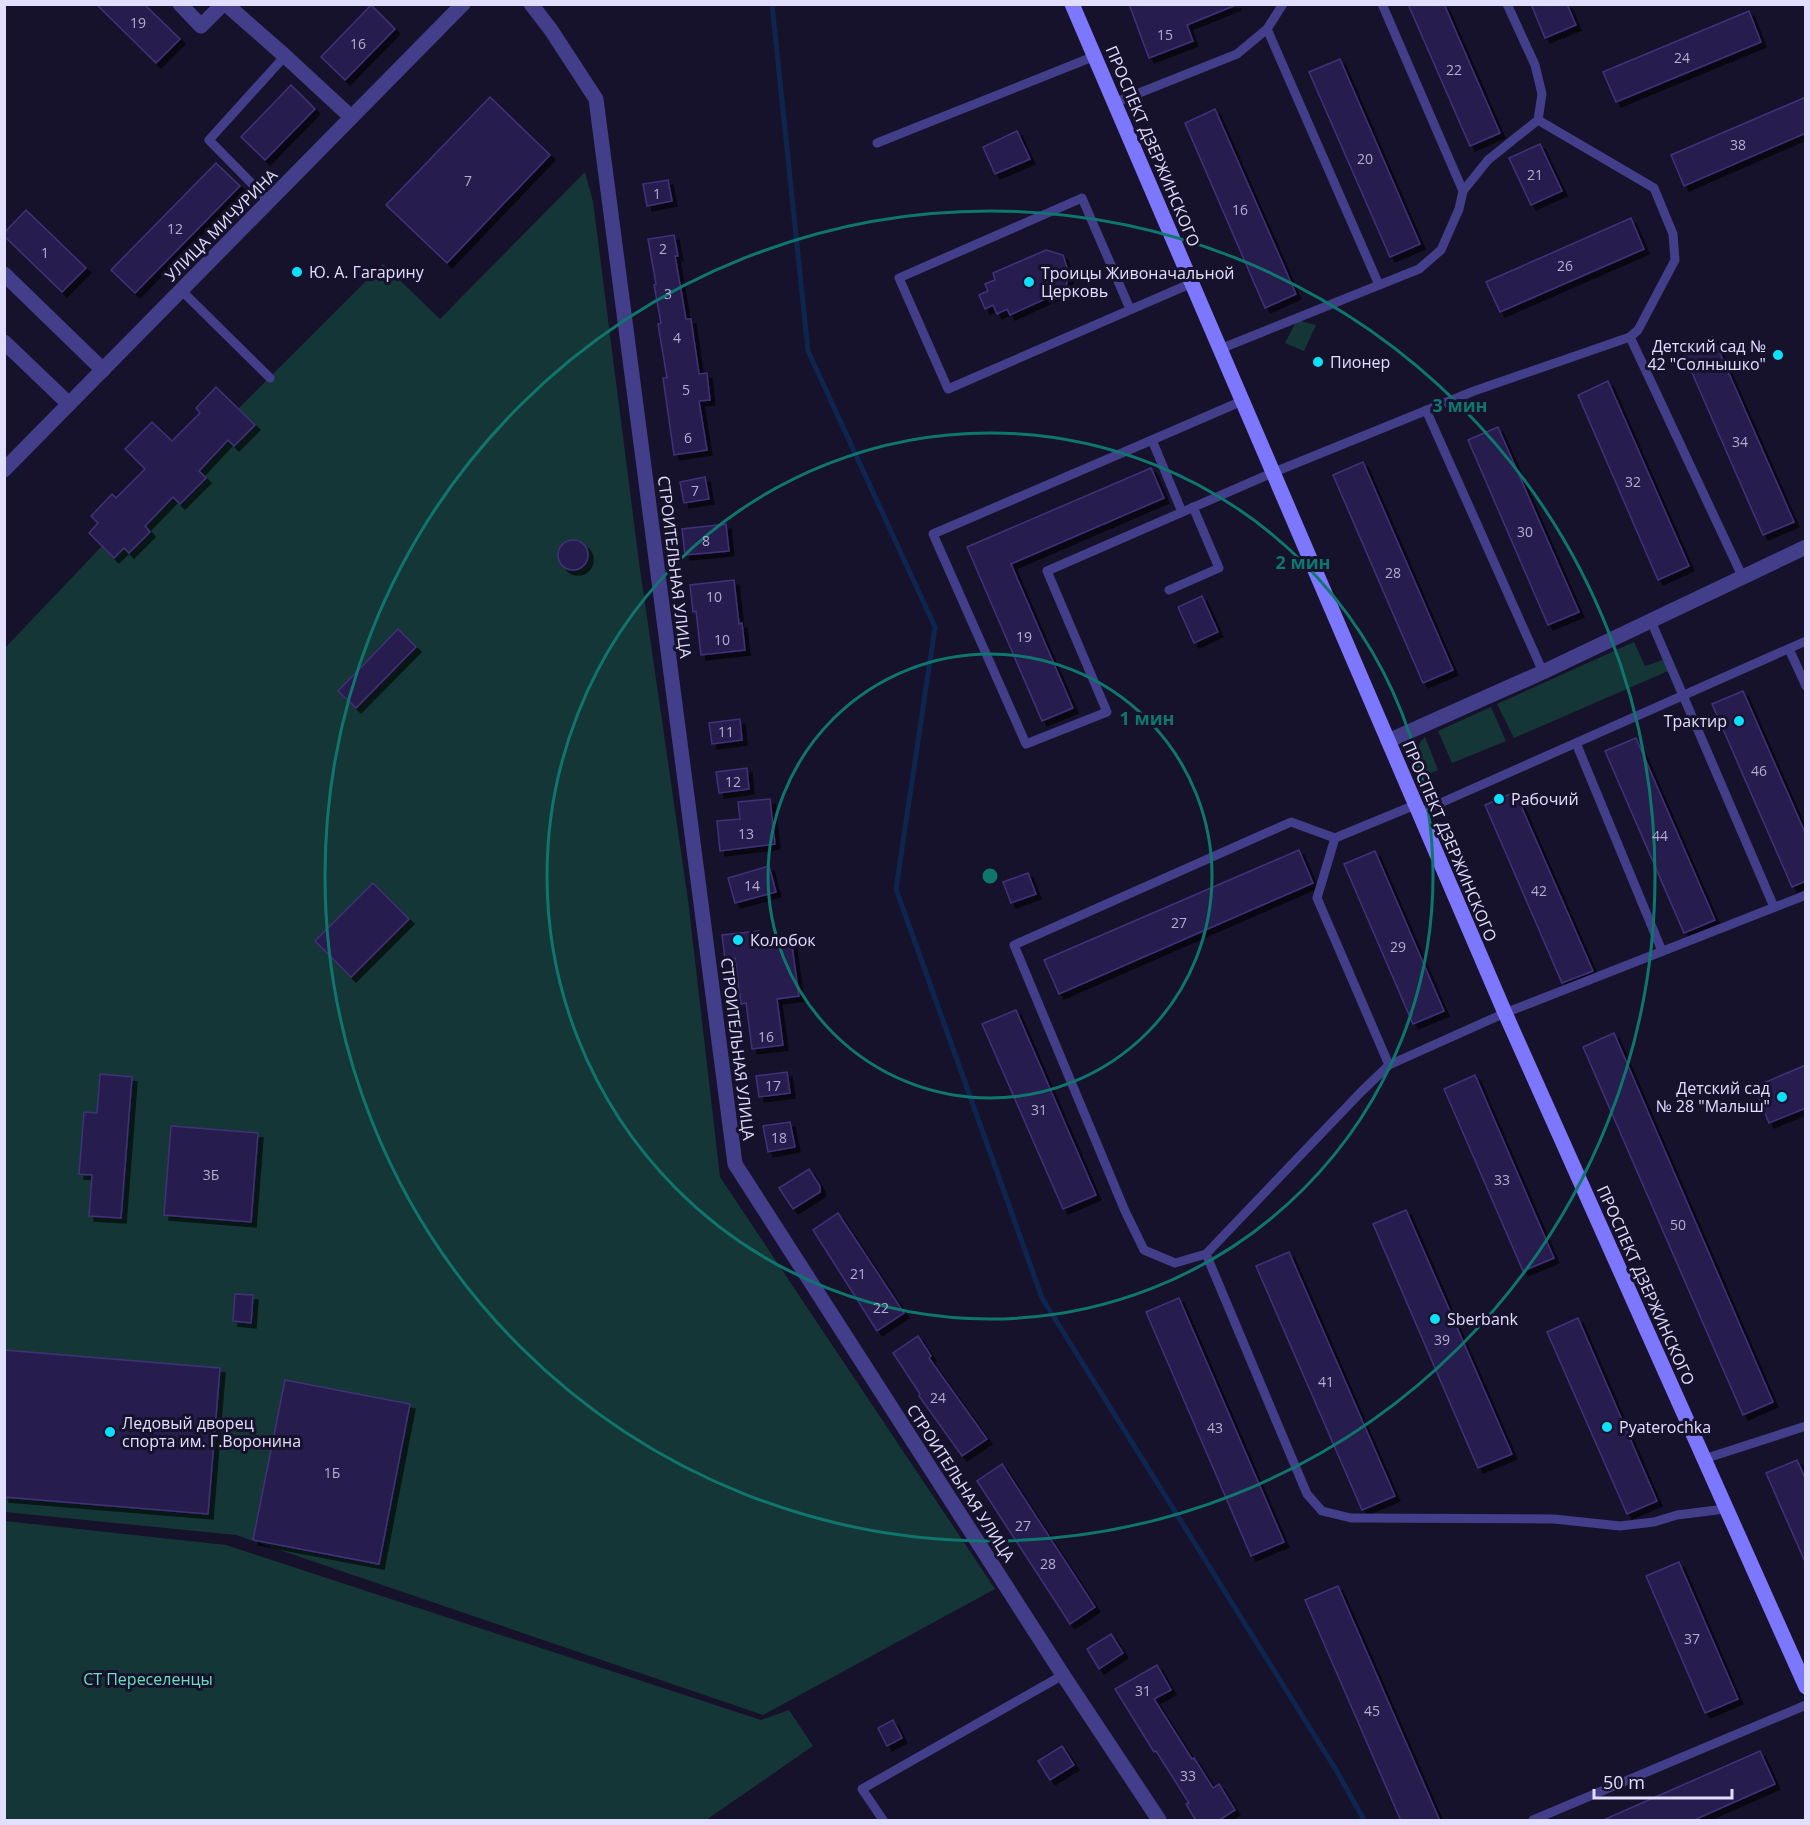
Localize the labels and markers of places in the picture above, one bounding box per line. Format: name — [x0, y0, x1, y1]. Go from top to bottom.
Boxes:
place label: Ю. А. Гагарину — [309, 261, 425, 283]
place label: Троицы Живоначальной Церковь — [1041, 262, 1234, 302]
marker: Ю. А. Гагарину — [290, 265, 304, 279]
marker: Троицы Живоначальной Церковь — [1022, 275, 1036, 289]
place label: Детский сад № 42 "Солнышко" — [1647, 335, 1766, 375]
marker: Детский сад № 42 "Солнышко" — [1771, 348, 1785, 362]
place label: Пионер — [1330, 351, 1390, 373]
marker: Пионер — [1311, 355, 1325, 369]
place label: Трактир — [1664, 710, 1727, 732]
marker: Трактир — [1732, 714, 1746, 728]
place label: Рабочий — [1511, 788, 1579, 810]
marker: Рабочий — [1492, 792, 1506, 806]
centre of rings — [980, 866, 1000, 886]
place label: Колобок — [750, 929, 816, 951]
marker: Колобок — [731, 933, 745, 947]
place label: Детский сад № 28 "Малыш" — [1655, 1077, 1770, 1117]
marker: Детский сад № 28 "Малыш" — [1775, 1090, 1789, 1104]
place label: Sberbank — [1447, 1308, 1519, 1330]
marker: Sberbank — [1428, 1312, 1442, 1326]
place label: Ледовый дворец спорта им. Г.Воронина — [122, 1412, 301, 1452]
place label: Pyaterochka — [1619, 1416, 1711, 1438]
marker: Pyaterochka — [1600, 1420, 1614, 1434]
marker: Ледовый дворец спорта им. Г.Воронина — [103, 1425, 117, 1439]

